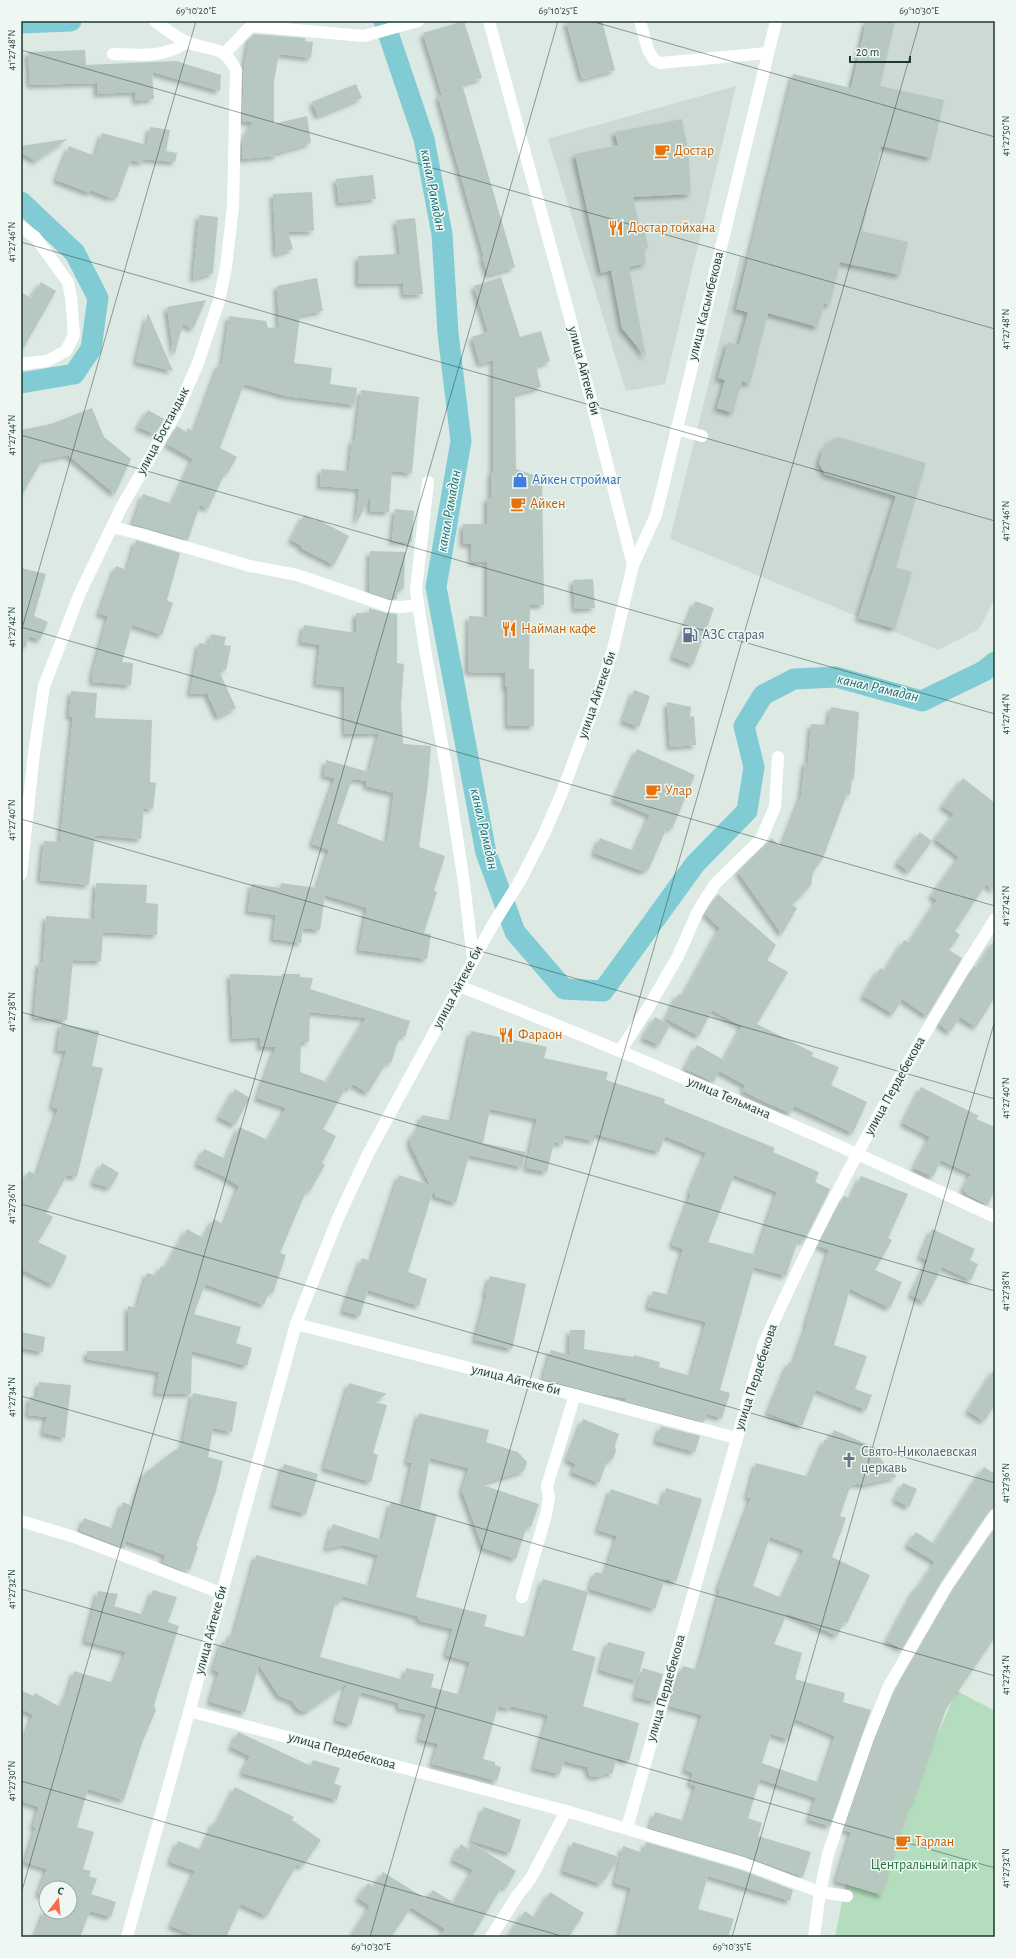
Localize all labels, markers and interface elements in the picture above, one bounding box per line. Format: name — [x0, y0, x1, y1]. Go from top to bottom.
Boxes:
text: 69°10'20"E — [176, 6, 216, 16]
text: 69°10'25"E — [538, 6, 578, 16]
text: 69°10'30"E — [899, 6, 939, 16]
text: 41°27'48"N — [7, 30, 17, 70]
scale bar — [850, 38, 910, 64]
text: 20 m — [856, 46, 879, 58]
text: 41°27'50"N — [1001, 116, 1011, 156]
cafe icon: Достар — [653, 142, 671, 160]
place label: Достар — [674, 144, 714, 158]
water label: канал Рамадан — [418, 148, 448, 232]
restaurant icon: Достар тойхана — [607, 219, 625, 237]
place label: Достар тойхана — [628, 221, 716, 235]
text: 41°27'46"N — [7, 222, 17, 262]
street label: улица Касымбекова — [685, 250, 726, 363]
text: 41°27'48"N — [1001, 309, 1011, 349]
street label: улица Айтеке би — [565, 324, 603, 417]
street label: улица Бостандык — [134, 385, 192, 478]
text: 41°27'44"N — [7, 415, 17, 455]
water label: канал Рамадан — [434, 469, 464, 553]
shop icon: Айкен строймаг — [511, 471, 529, 489]
place label: Айкен строймаг — [532, 473, 621, 487]
cafe icon: Айкен — [509, 495, 527, 513]
place label: Айкен — [530, 497, 566, 511]
text: 41°27'46"N — [1001, 501, 1011, 541]
text: 41°27'42"N — [7, 607, 17, 647]
restaurant icon: Найман кафе — [500, 620, 518, 638]
place label: Найман кафе — [521, 622, 596, 636]
fuel station icon: АЗС старая — [681, 626, 699, 644]
place label: АЗС старая — [702, 628, 765, 642]
street label: улица Айтеке би — [575, 649, 619, 741]
water label: канал Рамадан — [836, 671, 920, 705]
text: 41°27'44"N — [1001, 694, 1011, 734]
cafe icon: Улар — [644, 782, 662, 800]
place label: Улар — [665, 784, 692, 798]
water label: канал Рамадан — [467, 787, 501, 871]
text: 41°27'40"N — [7, 799, 17, 841]
text: 41°27'42"N — [1001, 886, 1011, 926]
street label: улица Айтеке би — [430, 943, 486, 1032]
text: 41°27'38"N — [7, 992, 17, 1032]
restaurant icon: Фараон — [497, 1026, 515, 1044]
place label: Фараон — [518, 1028, 562, 1042]
street label: улица Пердебекова — [862, 1034, 928, 1139]
street label: улица Тельмана — [685, 1074, 773, 1122]
text: 41°27'40"N — [1001, 1077, 1011, 1119]
text: 41°27'36"N — [7, 1184, 17, 1224]
text: 41°27'38"N — [1001, 1271, 1011, 1311]
street label: улица Пердебекова — [732, 1322, 780, 1433]
street label: улица Айтеке би — [469, 1362, 562, 1398]
text: 41°27'34"N — [7, 1377, 17, 1417]
place label: Свято-Николаевская церкавь — [861, 1445, 977, 1475]
church icon: Свято-Николаевская церкавь — [840, 1451, 858, 1469]
text: 41°27'36"N — [1001, 1463, 1011, 1503]
text: 41°27'32"N — [7, 1569, 17, 1609]
street label: улица Айтеке би — [192, 1584, 230, 1677]
street label: улица Пердебекова — [644, 1632, 688, 1744]
text: 41°27'34"N — [1001, 1655, 1011, 1695]
street label: улица Пердебекова — [286, 1730, 398, 1772]
text: 41°27'30"N — [7, 1761, 17, 1801]
cafe icon: Тарлан — [894, 1833, 912, 1851]
place label: Тарлан — [915, 1835, 954, 1849]
text: 41°27'32"N — [1001, 1848, 1011, 1888]
park label: Центральный парк — [871, 1858, 978, 1872]
north arrow — [38, 1880, 78, 1920]
text: С — [56, 1885, 65, 1897]
text: 69°10'30"E — [351, 1942, 391, 1952]
text: 69°10'35"E — [713, 1942, 751, 1952]

